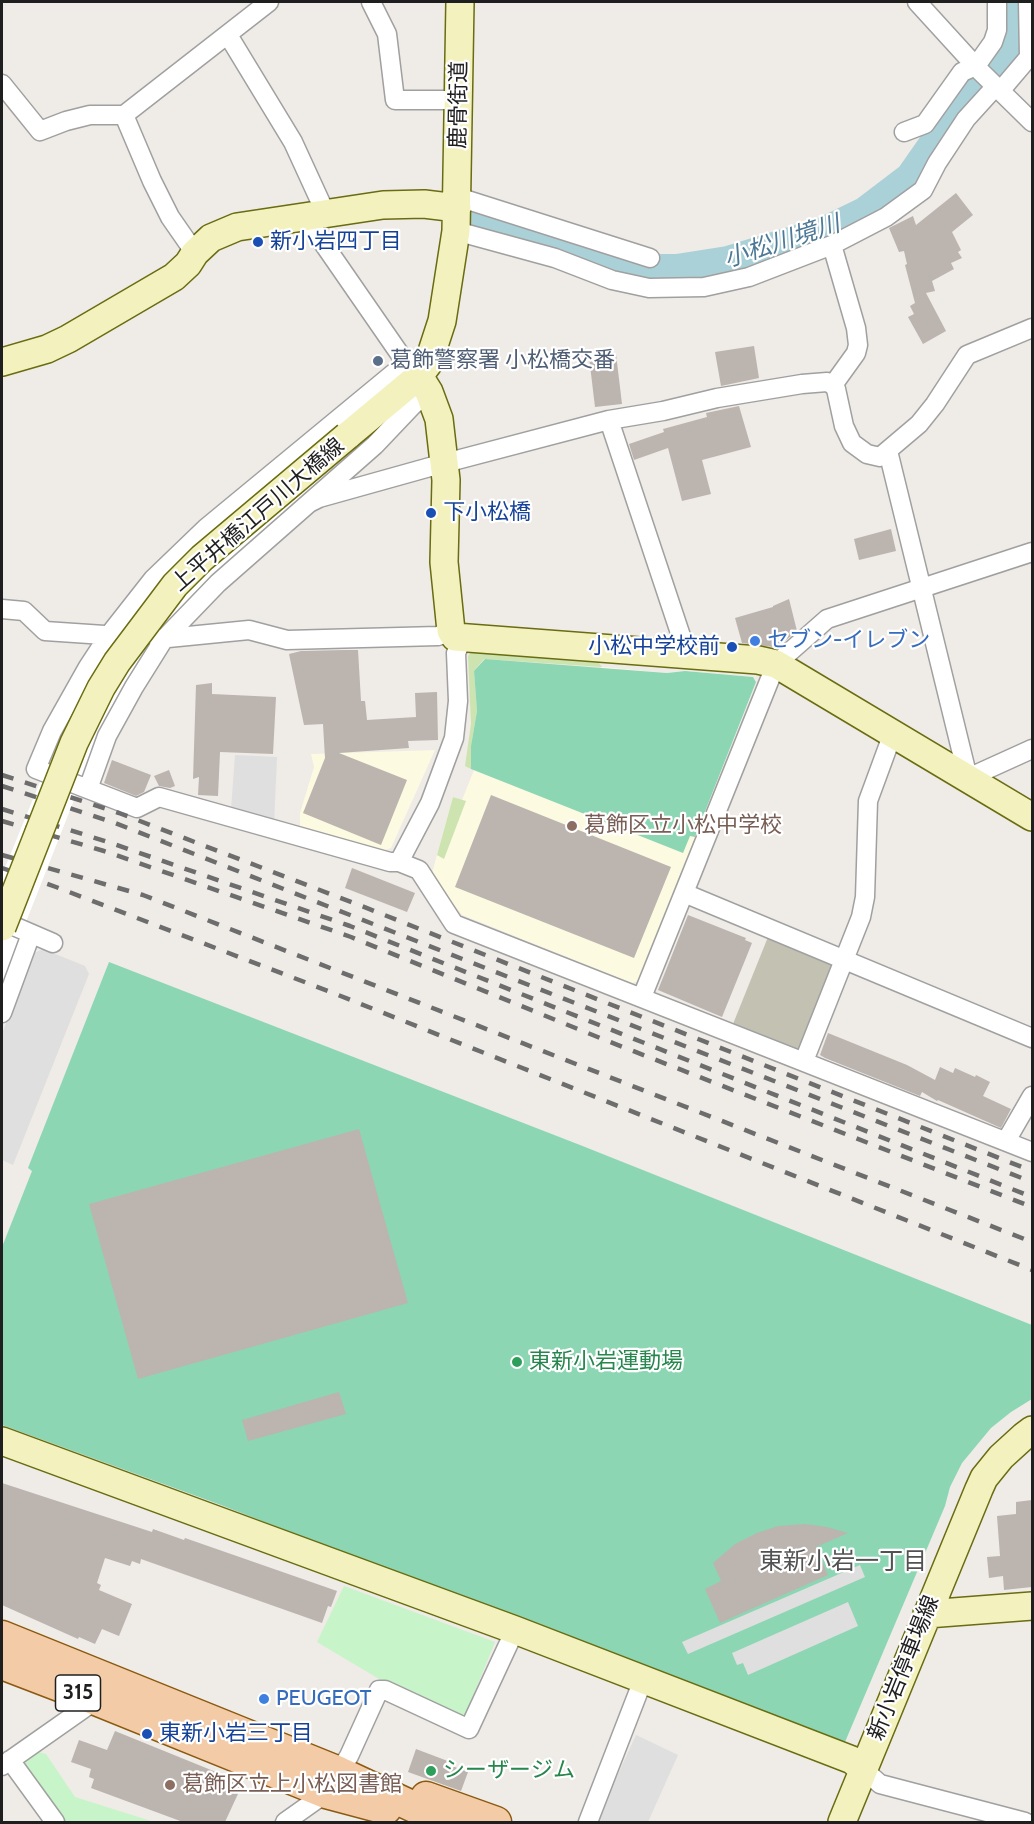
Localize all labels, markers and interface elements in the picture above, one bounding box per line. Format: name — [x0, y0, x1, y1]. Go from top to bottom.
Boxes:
street label: 鹿骨街道 — [445, 61, 473, 149]
water label: 小松川境川 — [720, 210, 844, 274]
place label: 新小岩四丁目 — [270, 229, 402, 255]
marker: 新小岩四丁目 — [251, 235, 265, 249]
place label: 葛飾警察署 小松橋交番 — [390, 348, 615, 374]
marker: 葛飾警察署 小松橋交番 — [371, 354, 385, 368]
street label: 上平井橋江戸川大橋線 — [166, 433, 350, 597]
place label: 下小松橋 — [443, 500, 531, 526]
marker: 下小松橋 — [424, 506, 438, 520]
place label: セブン-イレブン — [767, 628, 930, 654]
place label: 小松中学校前 — [588, 634, 720, 660]
marker: セブン-イレブン — [748, 634, 762, 648]
marker: 小松中学校前 — [725, 640, 739, 654]
place label: 葛飾区立小松中学校 — [584, 813, 782, 839]
marker: 葛飾区立小松中学校 — [565, 819, 579, 833]
place label: 東新小岩運動場 — [529, 1349, 683, 1375]
marker: 東新小岩運動場 — [510, 1355, 524, 1369]
district label: 東新小岩一丁目 — [759, 1548, 927, 1576]
street label: 新小岩停車場線 — [863, 1592, 945, 1744]
road number: 315 — [56, 1675, 100, 1711]
place label: PEUGEOT — [276, 1686, 372, 1712]
marker: PEUGEOT — [257, 1692, 271, 1706]
place label: 東新小岩三丁目 — [159, 1721, 313, 1747]
marker: 東新小岩三丁目 — [140, 1727, 154, 1741]
place label: シーザージム — [443, 1758, 575, 1784]
marker: シーザージム — [424, 1764, 438, 1778]
place label: 葛飾区立上小松図書館 — [182, 1772, 402, 1798]
marker: 葛飾区立上小松図書館 — [163, 1778, 177, 1792]

